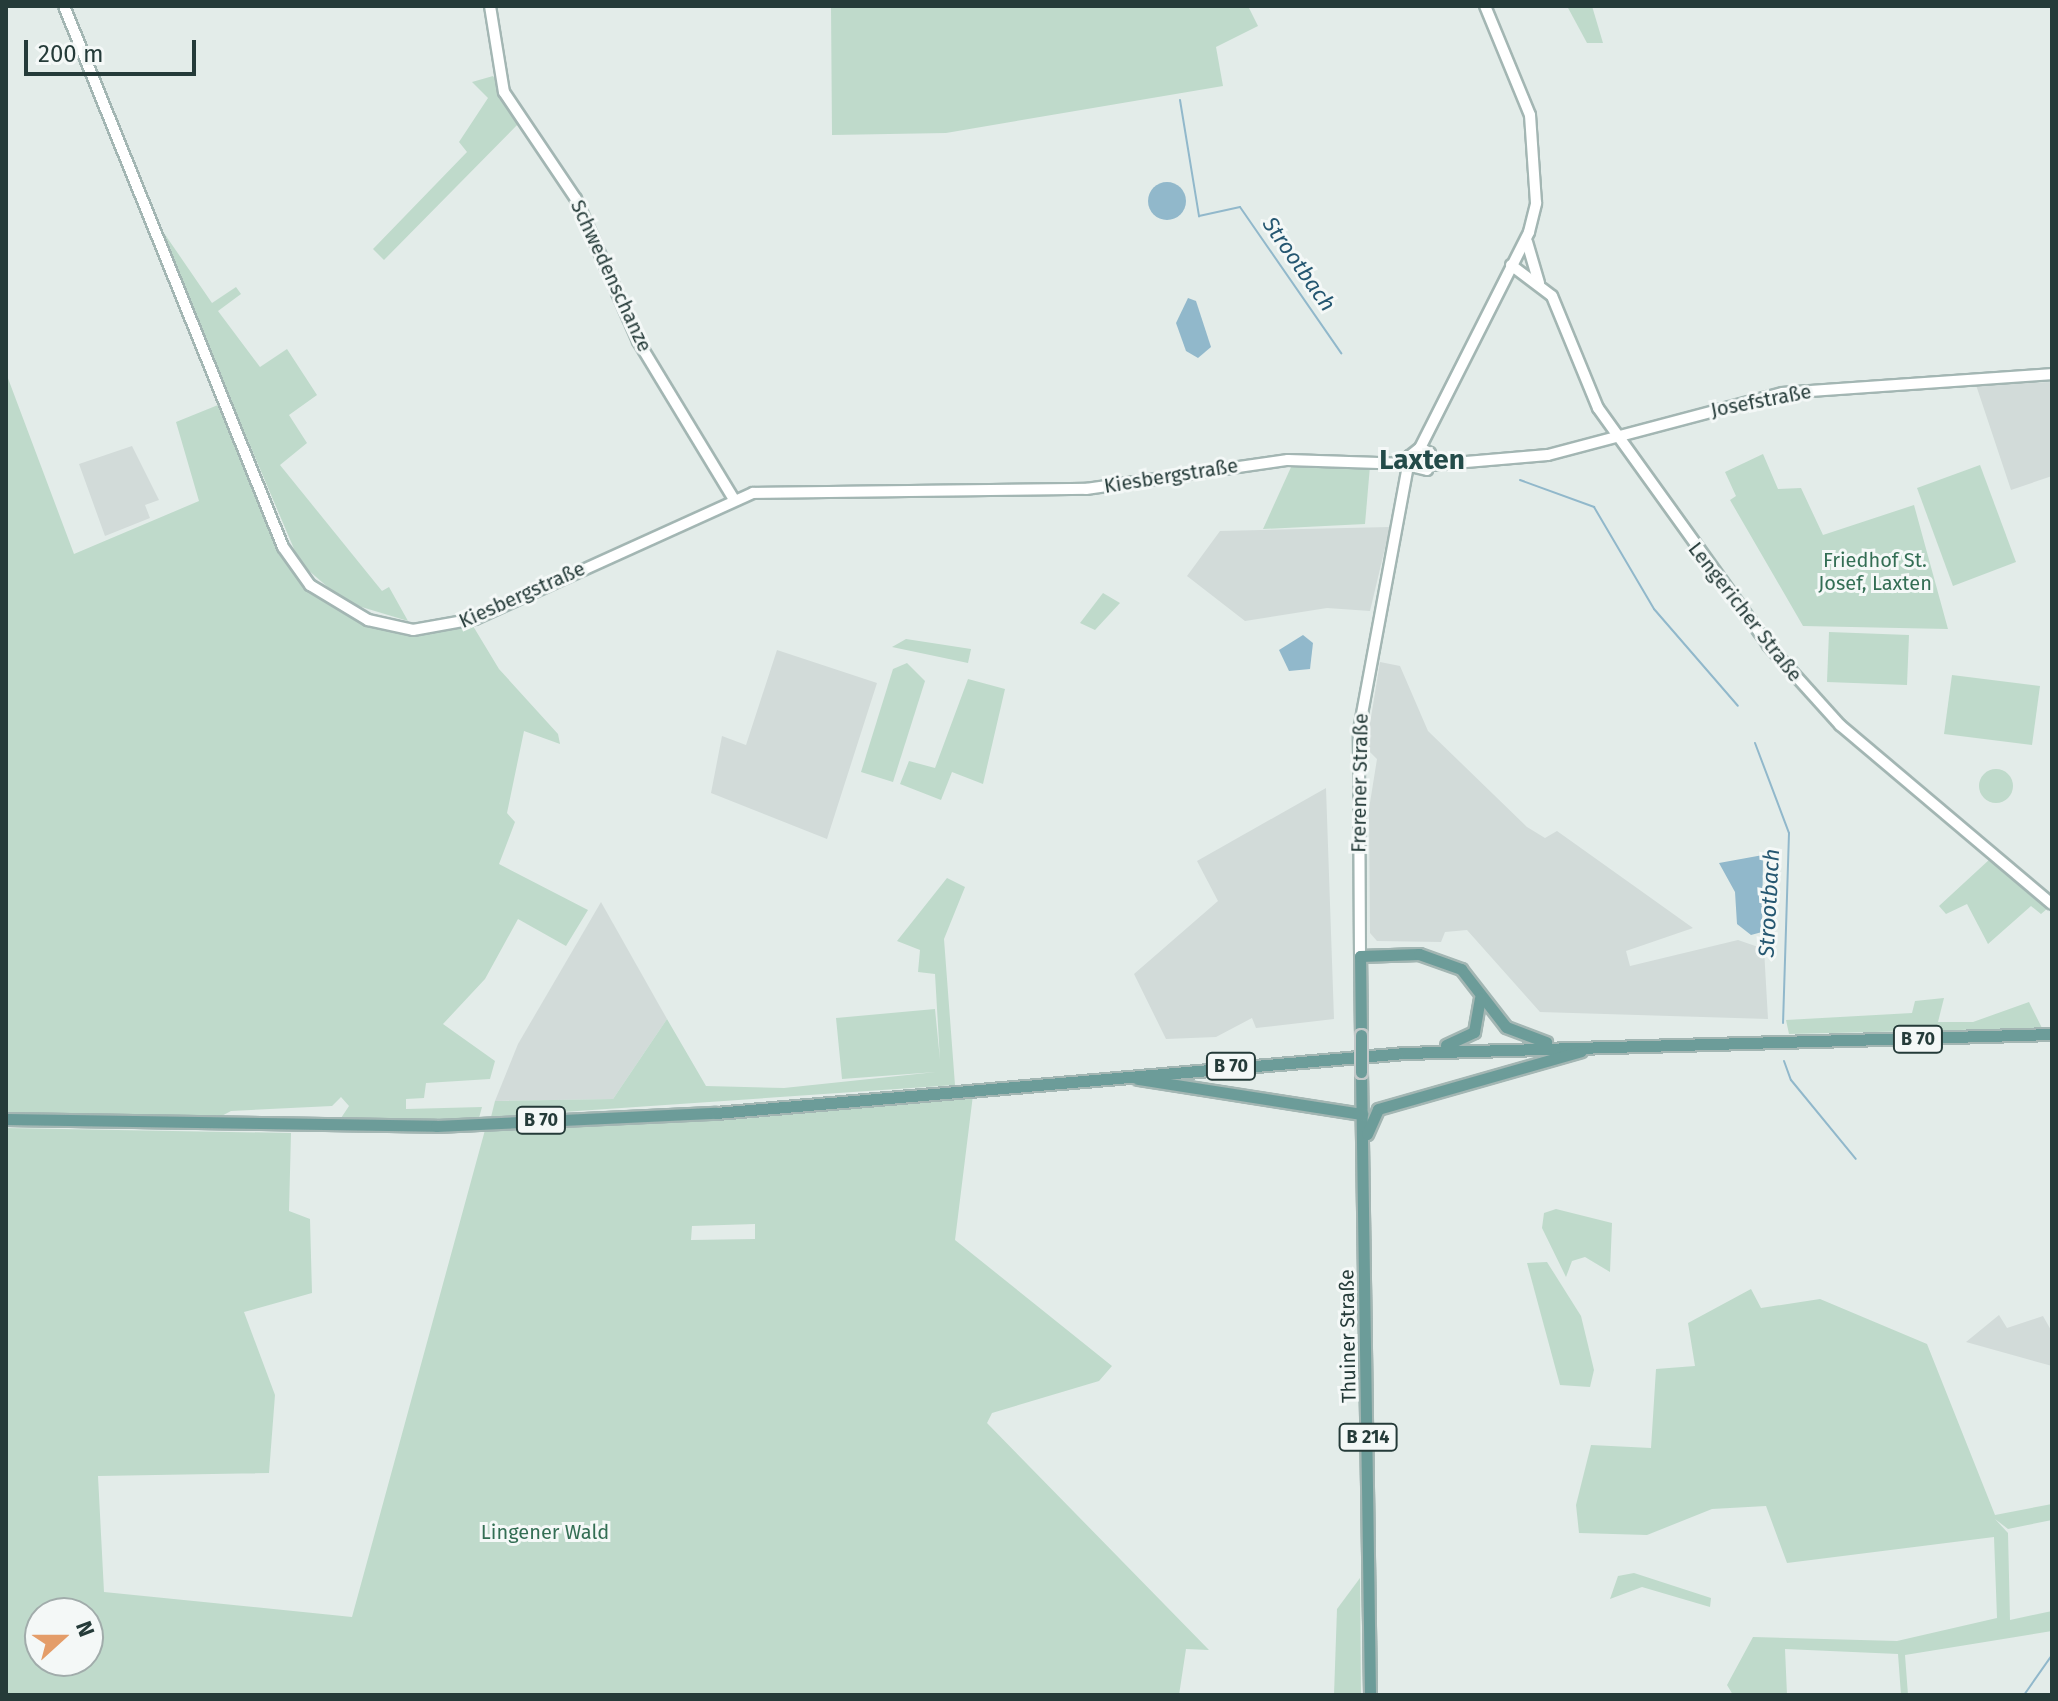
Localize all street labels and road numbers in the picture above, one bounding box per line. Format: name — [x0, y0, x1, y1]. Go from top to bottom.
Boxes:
street label: Schwedenschanze — [565, 196, 657, 356]
street label: Josefstraße — [1709, 380, 1813, 422]
street label: Kiesbergstraße — [1102, 454, 1240, 498]
street label: Lengericher Straße — [1683, 537, 1807, 687]
street label: Kiesbergstraße — [455, 557, 589, 633]
street label: Frerener Straße — [1347, 713, 1373, 853]
road number: B 70 — [1892, 1025, 1944, 1053]
road number: B 70 — [1205, 1052, 1257, 1080]
road number: B 70 — [515, 1106, 567, 1134]
street label: Thuiner Straße — [1335, 1269, 1361, 1403]
road number: B 214 — [1338, 1423, 1398, 1451]

